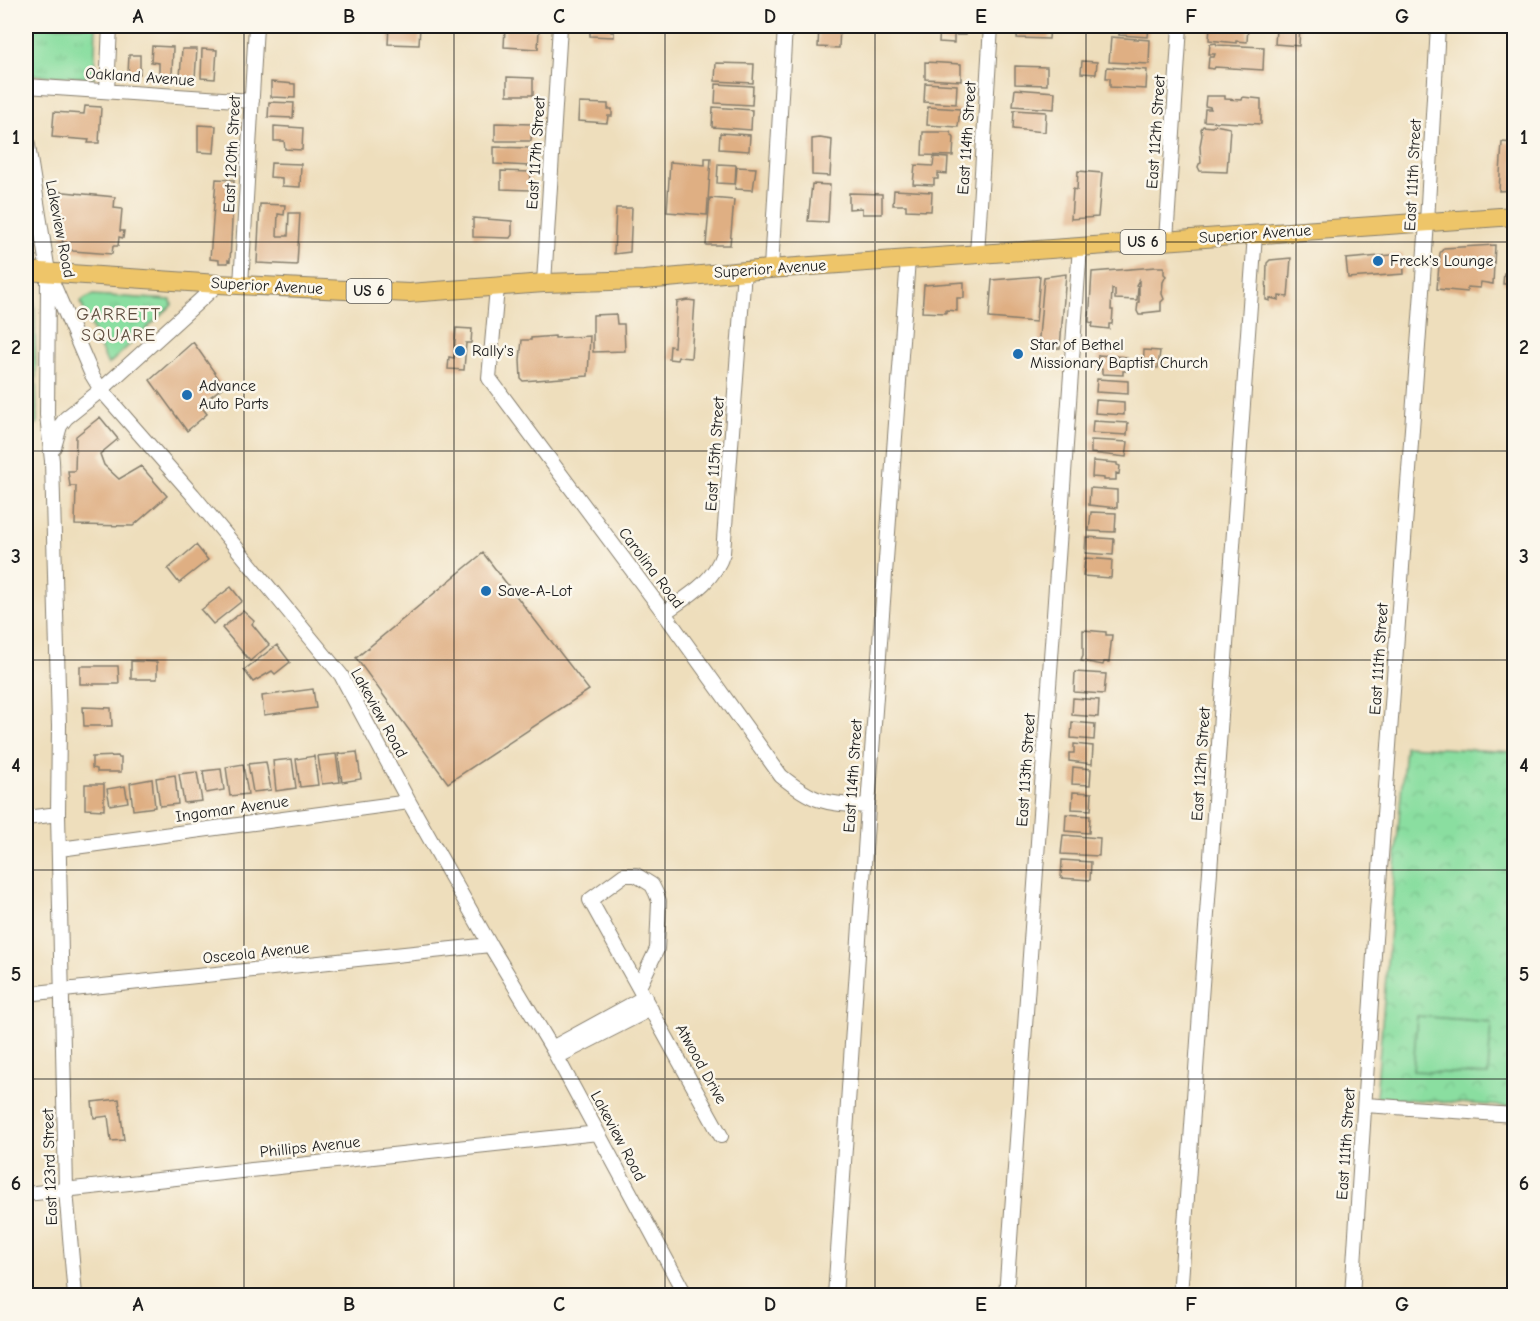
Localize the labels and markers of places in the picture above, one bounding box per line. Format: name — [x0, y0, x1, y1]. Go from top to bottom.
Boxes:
place label: Freck's Lounge — [1390, 252, 1494, 270]
marker: Freck's Lounge — [1371, 254, 1385, 268]
place label: Star of Bethel Missionary Baptist Church — [1030, 336, 1208, 372]
place label: Rally's — [472, 342, 514, 360]
marker: Rally's — [453, 344, 467, 358]
marker: Star of Bethel Missionary Baptist Church — [1011, 347, 1025, 361]
place label: Advance Auto Parts — [199, 377, 269, 413]
marker: Advance Auto Parts — [180, 388, 194, 402]
place label: Save-A-Lot — [498, 582, 572, 600]
marker: Save-A-Lot — [479, 584, 493, 598]

